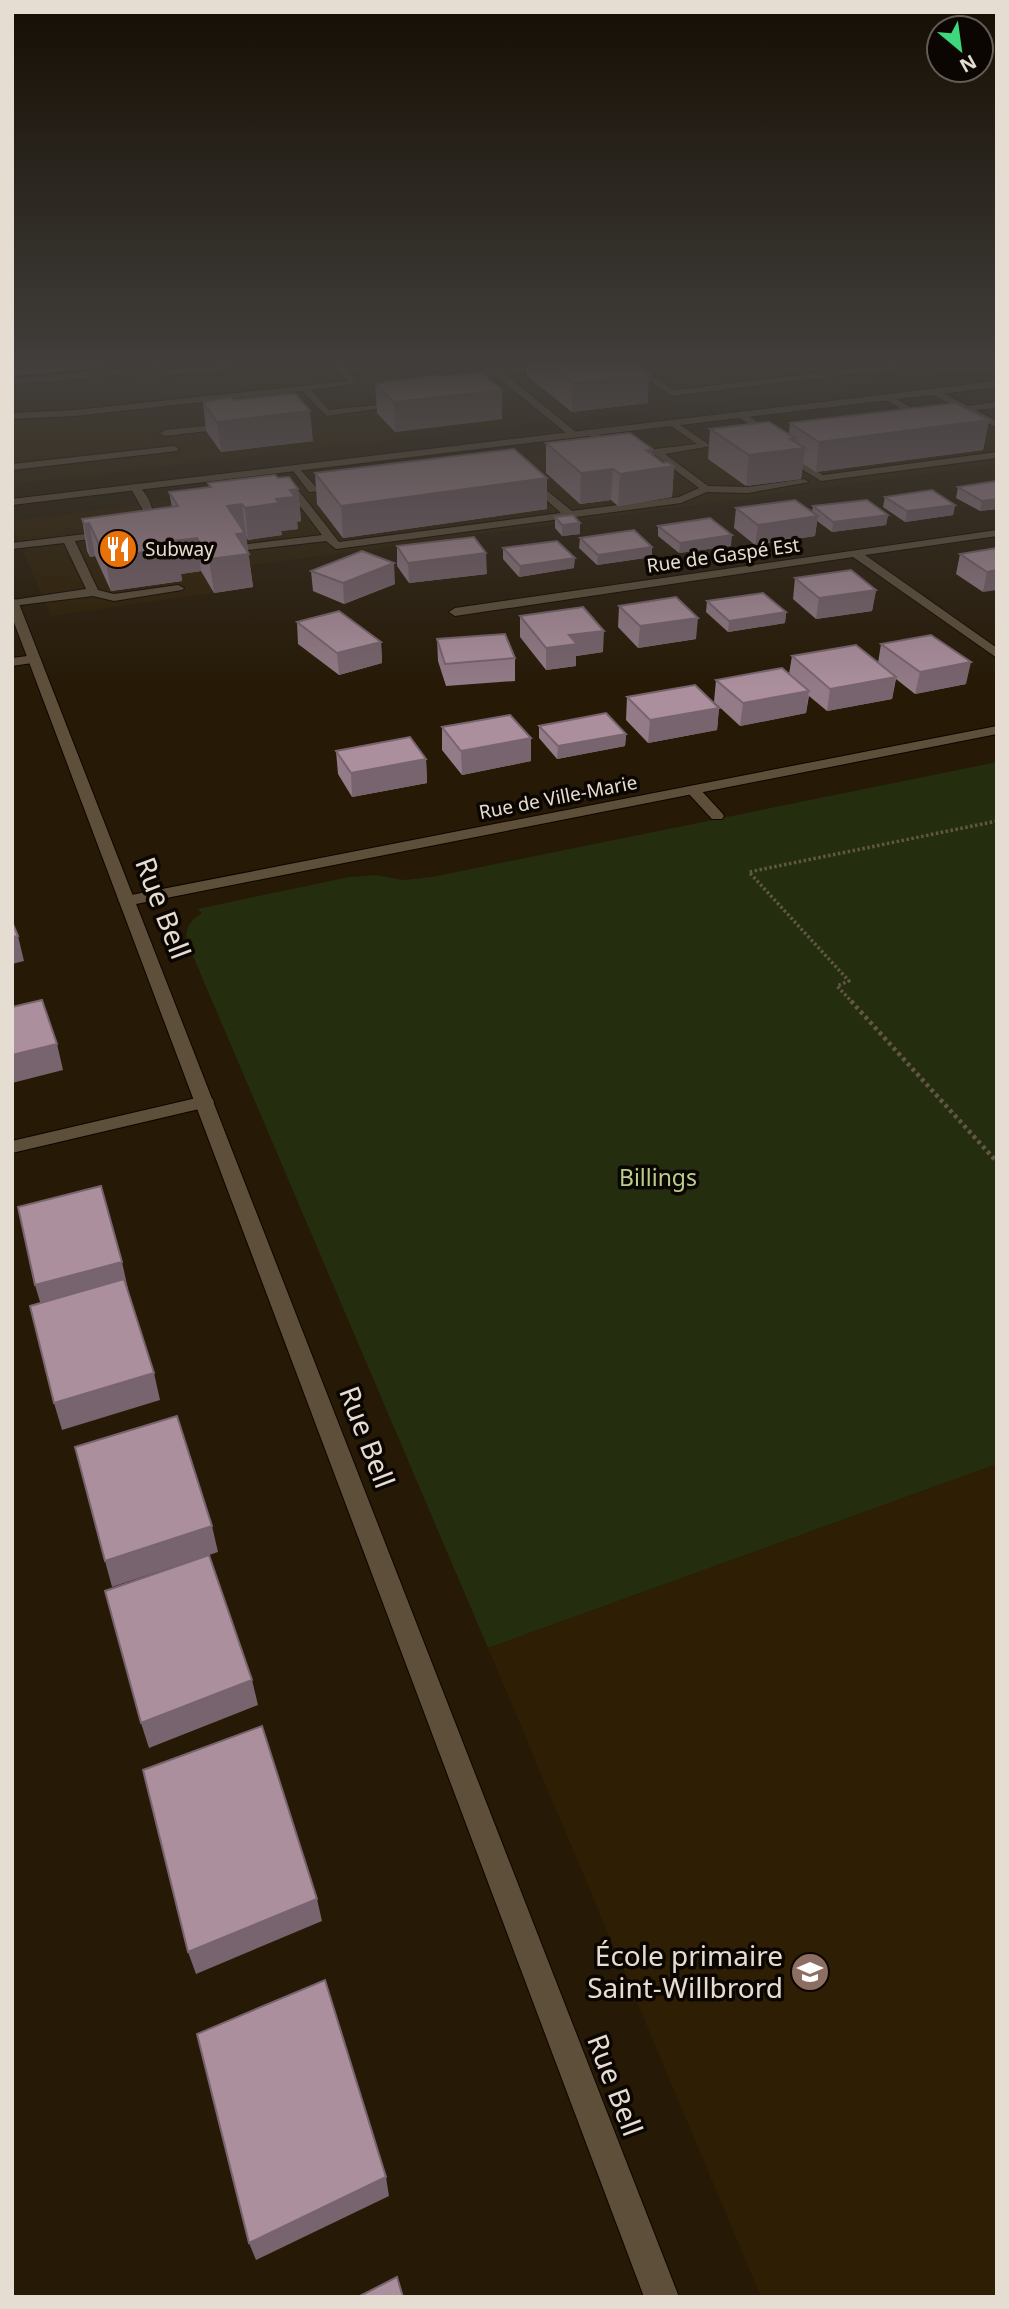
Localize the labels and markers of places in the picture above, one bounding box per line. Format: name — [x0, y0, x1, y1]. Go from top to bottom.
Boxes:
restaurant icon: Subway — [97, 528, 139, 570]
place label: Subway — [145, 536, 214, 562]
place label: École primaire Saint-Willbrord — [587, 1936, 783, 2006]
school or university icon: École primaire Saint-Willbrord — [789, 1951, 831, 1993]

